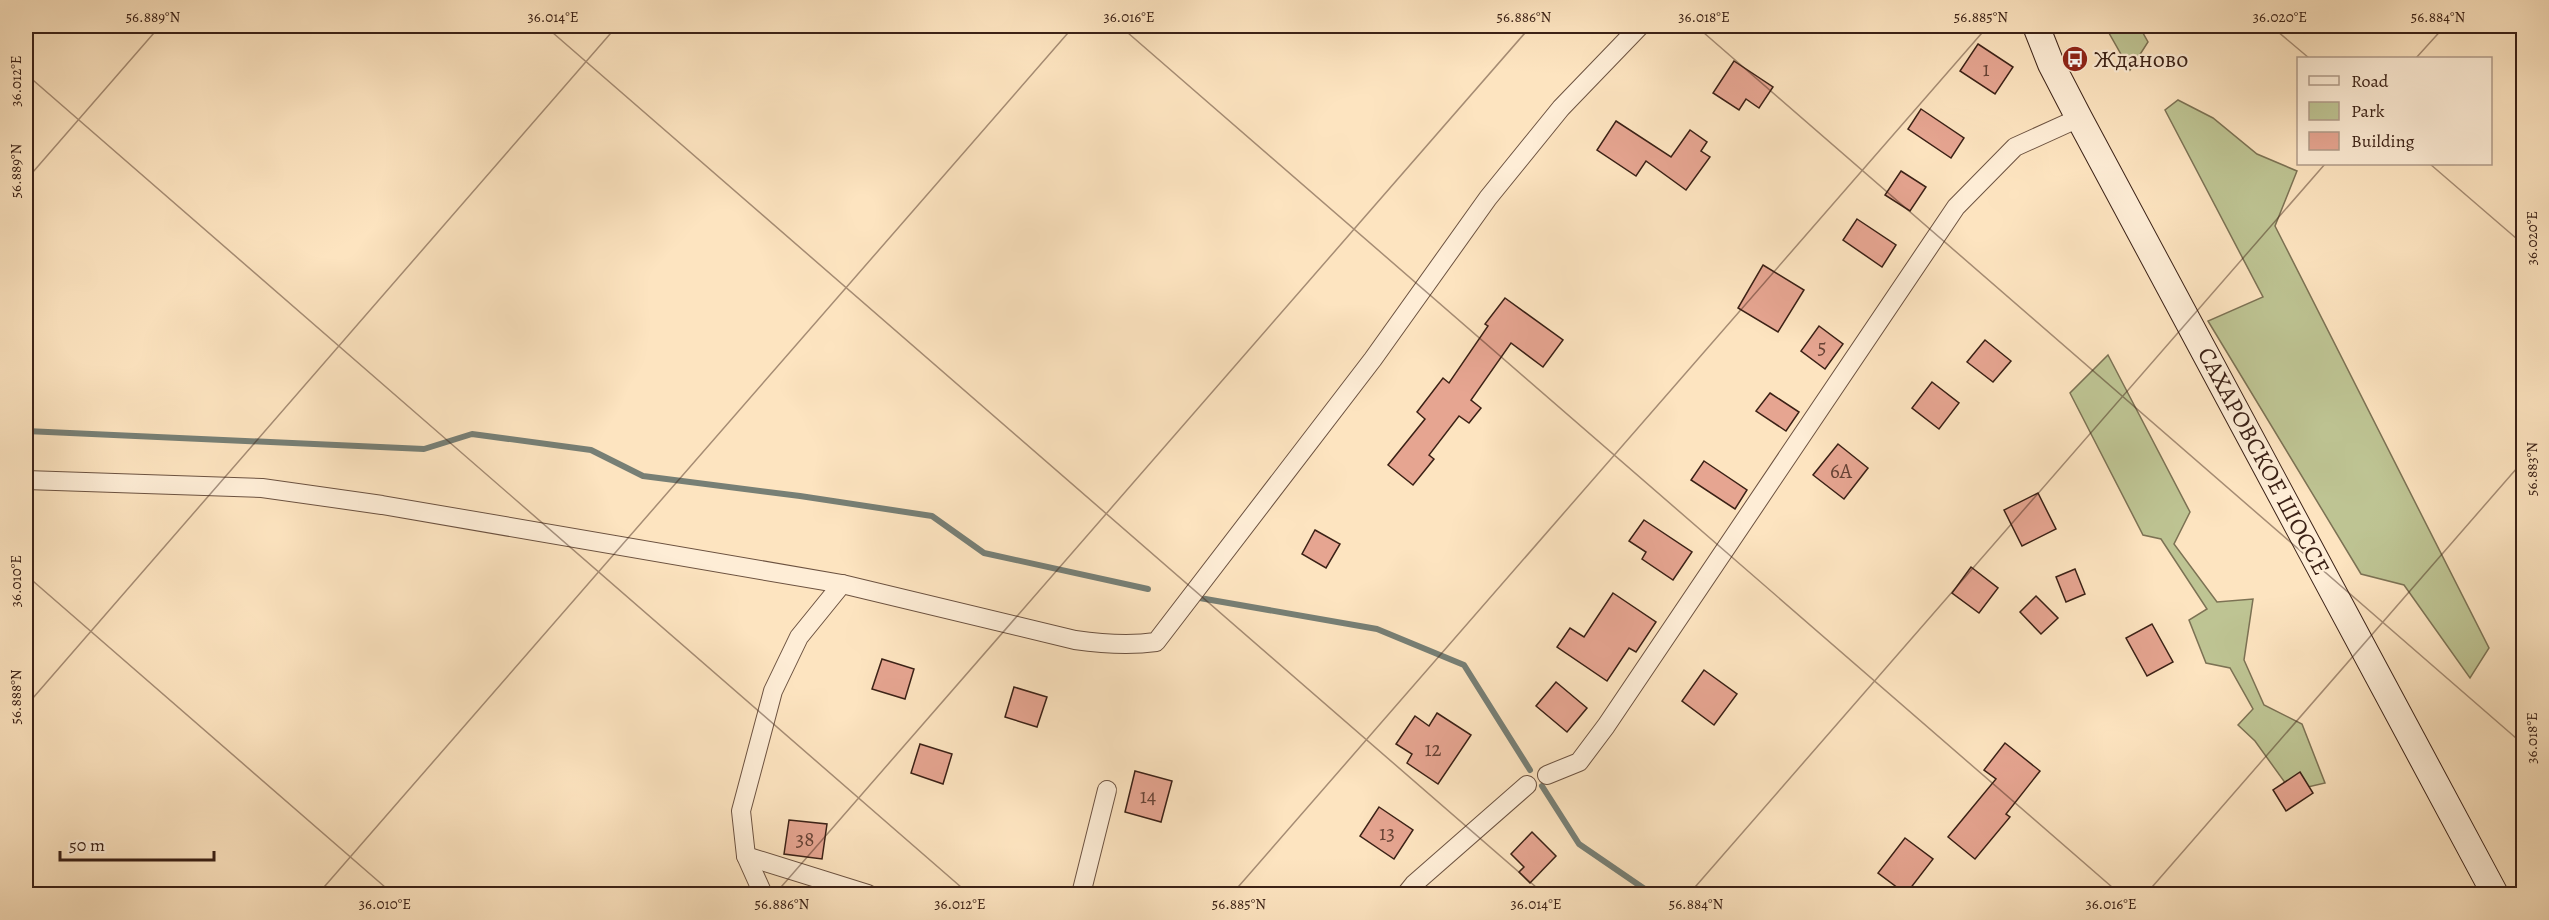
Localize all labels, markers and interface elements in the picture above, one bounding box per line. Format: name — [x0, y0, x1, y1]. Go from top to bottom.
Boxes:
text: 56.889°N — [126, 7, 181, 27]
text: 36.014°E — [527, 7, 579, 27]
text: 36.016°E — [1103, 7, 1155, 27]
text: 56.886°N — [1497, 7, 1552, 27]
text: 36.018°E — [1678, 7, 1730, 27]
text: 56.885°N — [1954, 7, 2008, 27]
text: 36.020°E — [2253, 7, 2307, 27]
text: 56.884°N — [2411, 7, 2466, 27]
place label: Жданово — [2094, 43, 2188, 75]
bus stop icon: Жданово — [2060, 44, 2090, 74]
text: 36.012°E — [6, 55, 26, 107]
house number: 1 — [1982, 55, 1990, 83]
legend — [2297, 57, 2492, 165]
text: Road — [2351, 69, 2389, 93]
text: Park — [2351, 99, 2385, 123]
text: Building — [2351, 129, 2415, 153]
text: 56.889°N — [6, 143, 26, 198]
text: 36.020°E — [2522, 211, 2542, 265]
house number: 5 — [1817, 333, 1827, 361]
street label: САХАРОВСКОЕ ШОССЕ — [2190, 341, 2338, 581]
text: 56.883°N — [2522, 442, 2542, 496]
house number: 6А — [1830, 457, 1853, 485]
text: 36.010°E — [6, 555, 26, 607]
text: 56.888°N — [6, 669, 26, 725]
text: 36.018°E — [2522, 712, 2542, 764]
house number: 12 — [1424, 735, 1442, 763]
house number: 14 — [1140, 782, 1156, 810]
house number: 13 — [1379, 819, 1395, 847]
scale bar — [60, 824, 214, 862]
house number: 38 — [796, 825, 814, 853]
text: 50 m — [69, 833, 105, 857]
text: 36.010°E — [359, 894, 411, 914]
text: 56.886°N — [755, 894, 810, 914]
text: 36.012°E — [934, 894, 986, 914]
text: 56.885°N — [1212, 894, 1266, 914]
text: 36.014°E — [1510, 894, 1562, 914]
text: 56.884°N — [1669, 894, 1724, 914]
text: 36.016°E — [2085, 894, 2137, 914]

